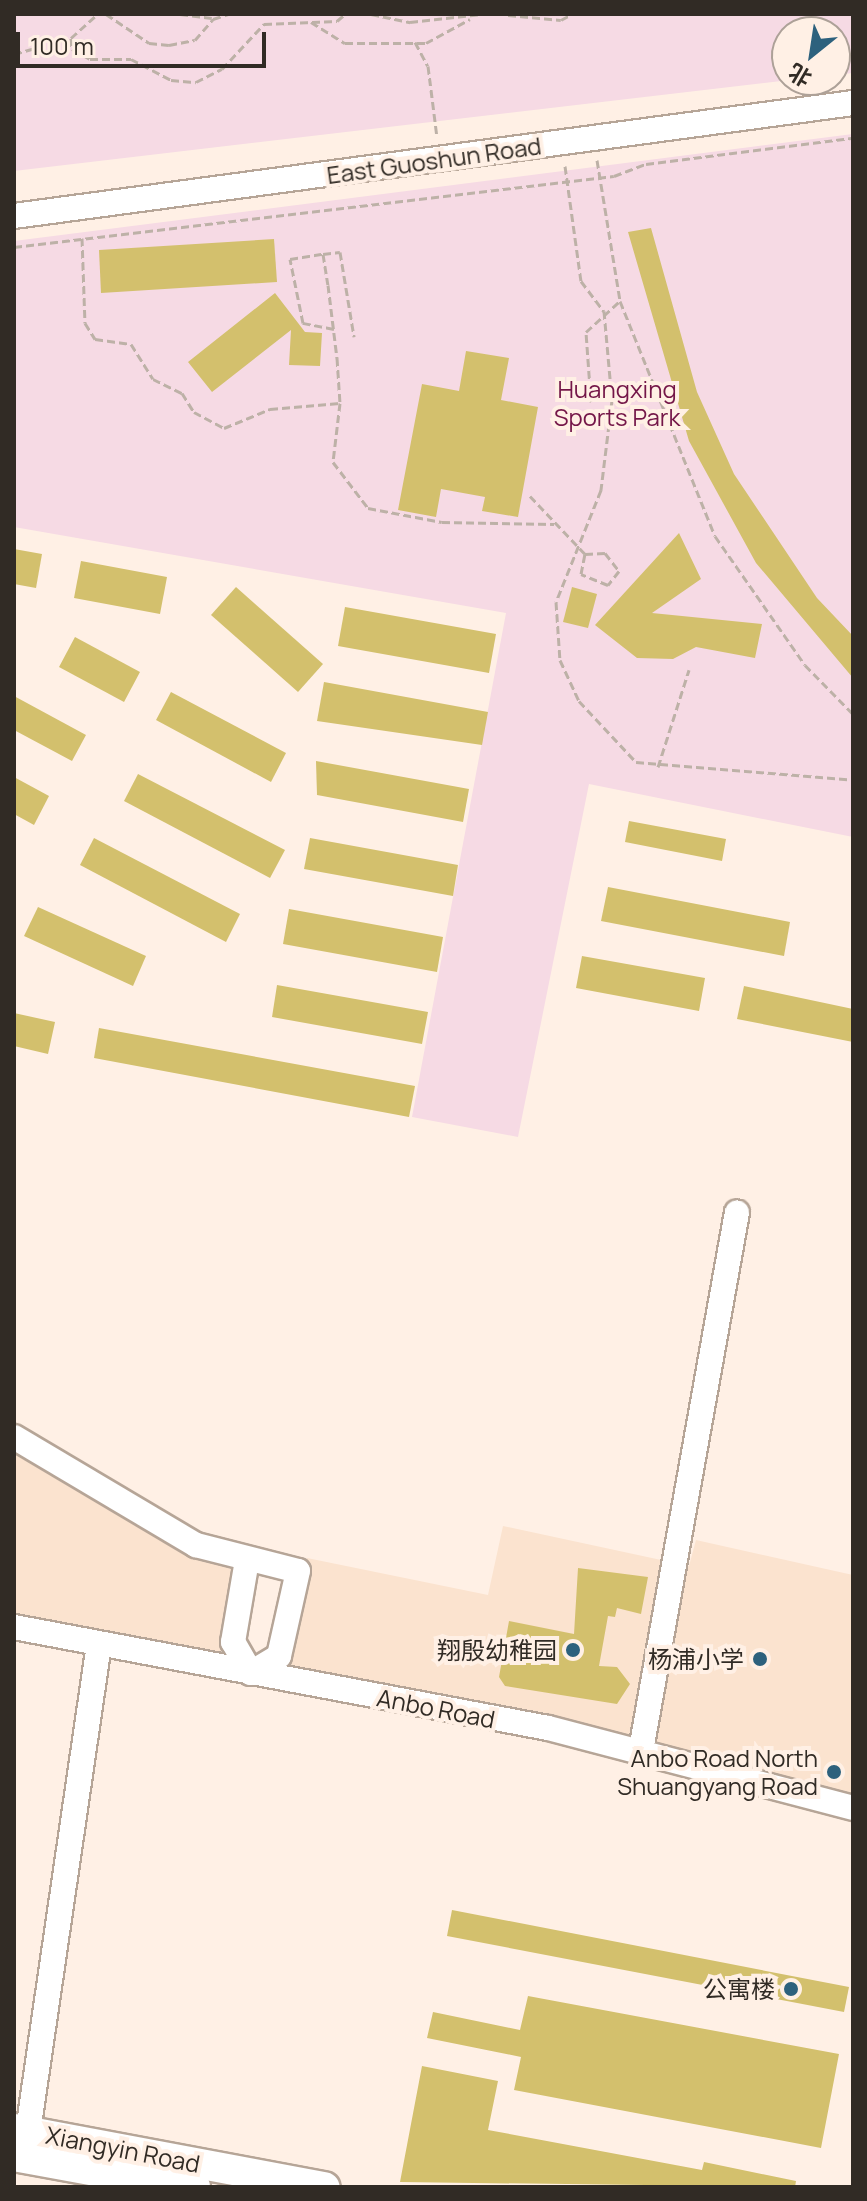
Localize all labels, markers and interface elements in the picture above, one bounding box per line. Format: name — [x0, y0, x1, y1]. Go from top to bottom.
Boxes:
scale bar — [20, 16, 270, 66]
north arrow — [771, 16, 851, 96]
text: 100 m — [30, 29, 94, 62]
text: 北 — [783, 57, 817, 94]
street label: East Guoshun Road — [325, 131, 543, 189]
park label: Huangxing Sports Park — [554, 375, 680, 431]
place label: 翔殷幼稚园 — [437, 1636, 557, 1664]
marker: 翔殷幼稚园 — [564, 1641, 582, 1659]
place label: 杨浦小学 — [648, 1645, 744, 1673]
marker: 杨浦小学 — [751, 1650, 769, 1668]
street label: Anbo Road — [375, 1682, 497, 1734]
place label: Anbo Road North Shuangyang Road — [617, 1744, 818, 1800]
marker: Anbo Road North Shuangyang Road — [825, 1763, 843, 1781]
place label: 公寓楼 — [703, 1975, 775, 2003]
marker: 公寓楼 — [782, 1980, 800, 1998]
street label: Xiangyin Road — [44, 2120, 202, 2178]

